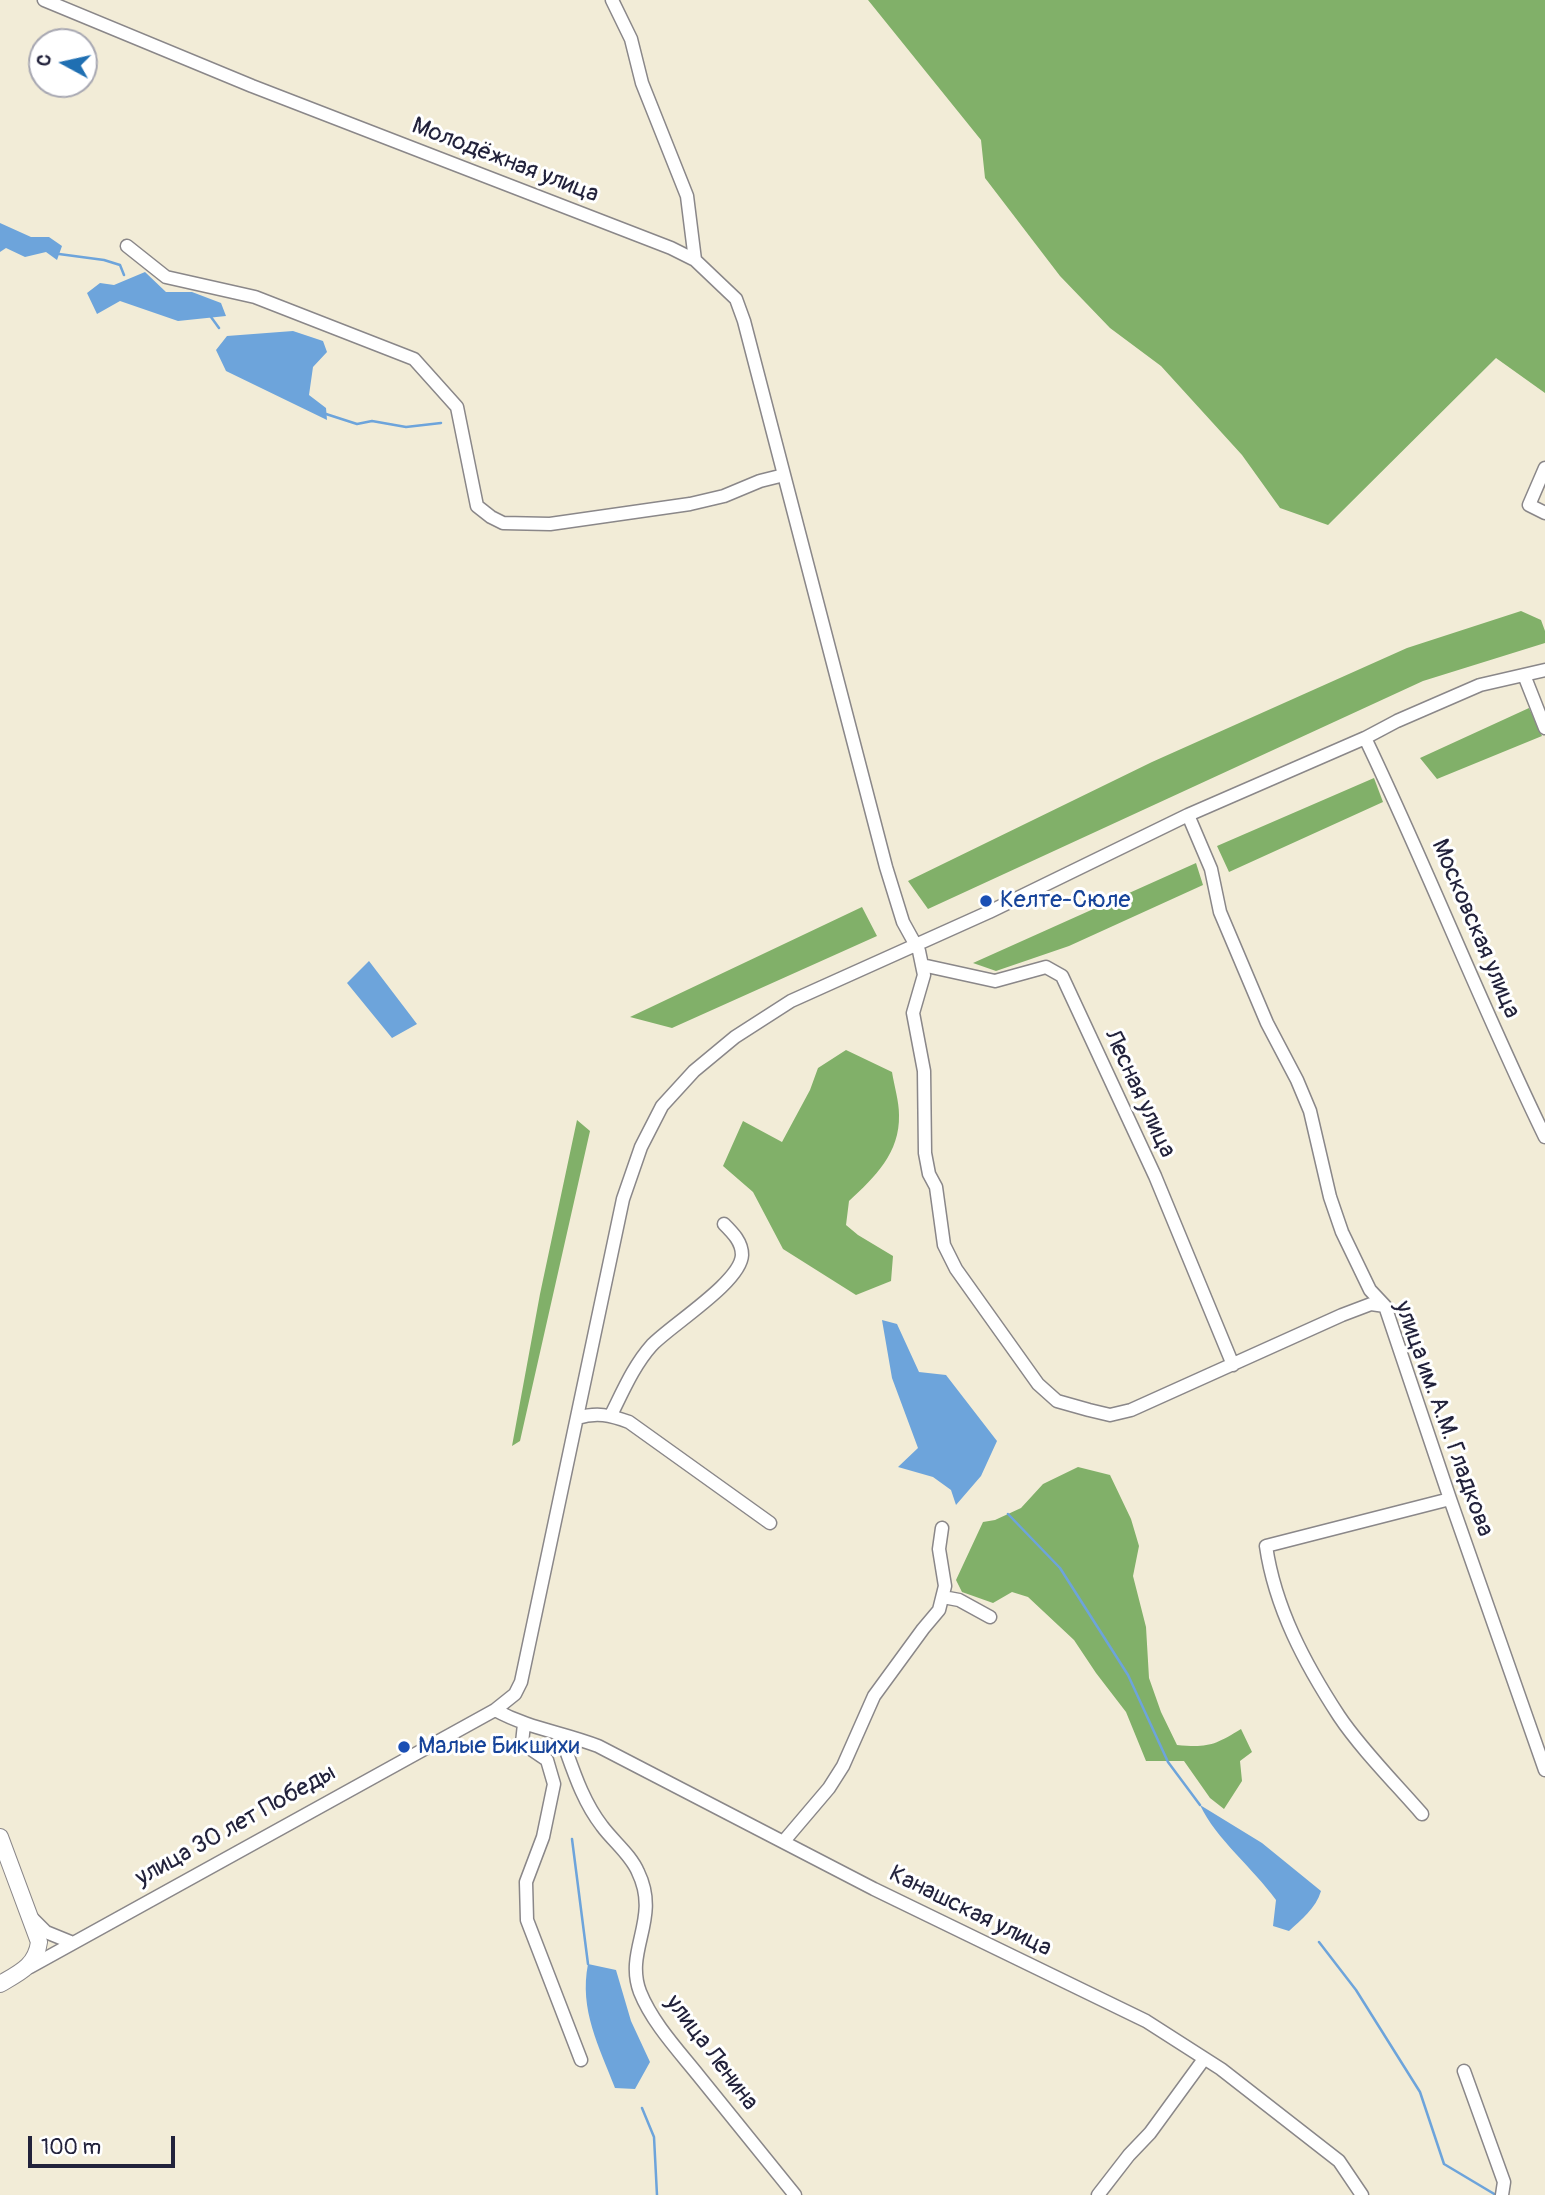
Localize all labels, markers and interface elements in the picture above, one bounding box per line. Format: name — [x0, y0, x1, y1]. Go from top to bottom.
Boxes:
north arrow — [28, 28, 98, 98]
text: С — [31, 53, 57, 68]
street label: Молодёжная улица — [408, 112, 602, 210]
street label: Московская улица — [1424, 835, 1526, 1023]
place label: Келте-Сюле — [1000, 887, 1130, 915]
marker: Келте-Сюле — [978, 893, 994, 909]
street label: Лесная улица — [1097, 1025, 1181, 1163]
street label: улица им. А.М. Гладкова — [1387, 1297, 1499, 1541]
place label: Малые Бикшихи — [418, 1733, 579, 1761]
marker: Малые Бикшихи — [396, 1739, 412, 1755]
street label: улица 30 лет Победы — [131, 1759, 341, 1893]
street label: Канашская улица — [884, 1860, 1056, 1964]
street label: улица Ленина — [658, 1990, 764, 2116]
scale bar — [32, 2122, 178, 2166]
text: 100 m — [41, 2134, 101, 2161]

